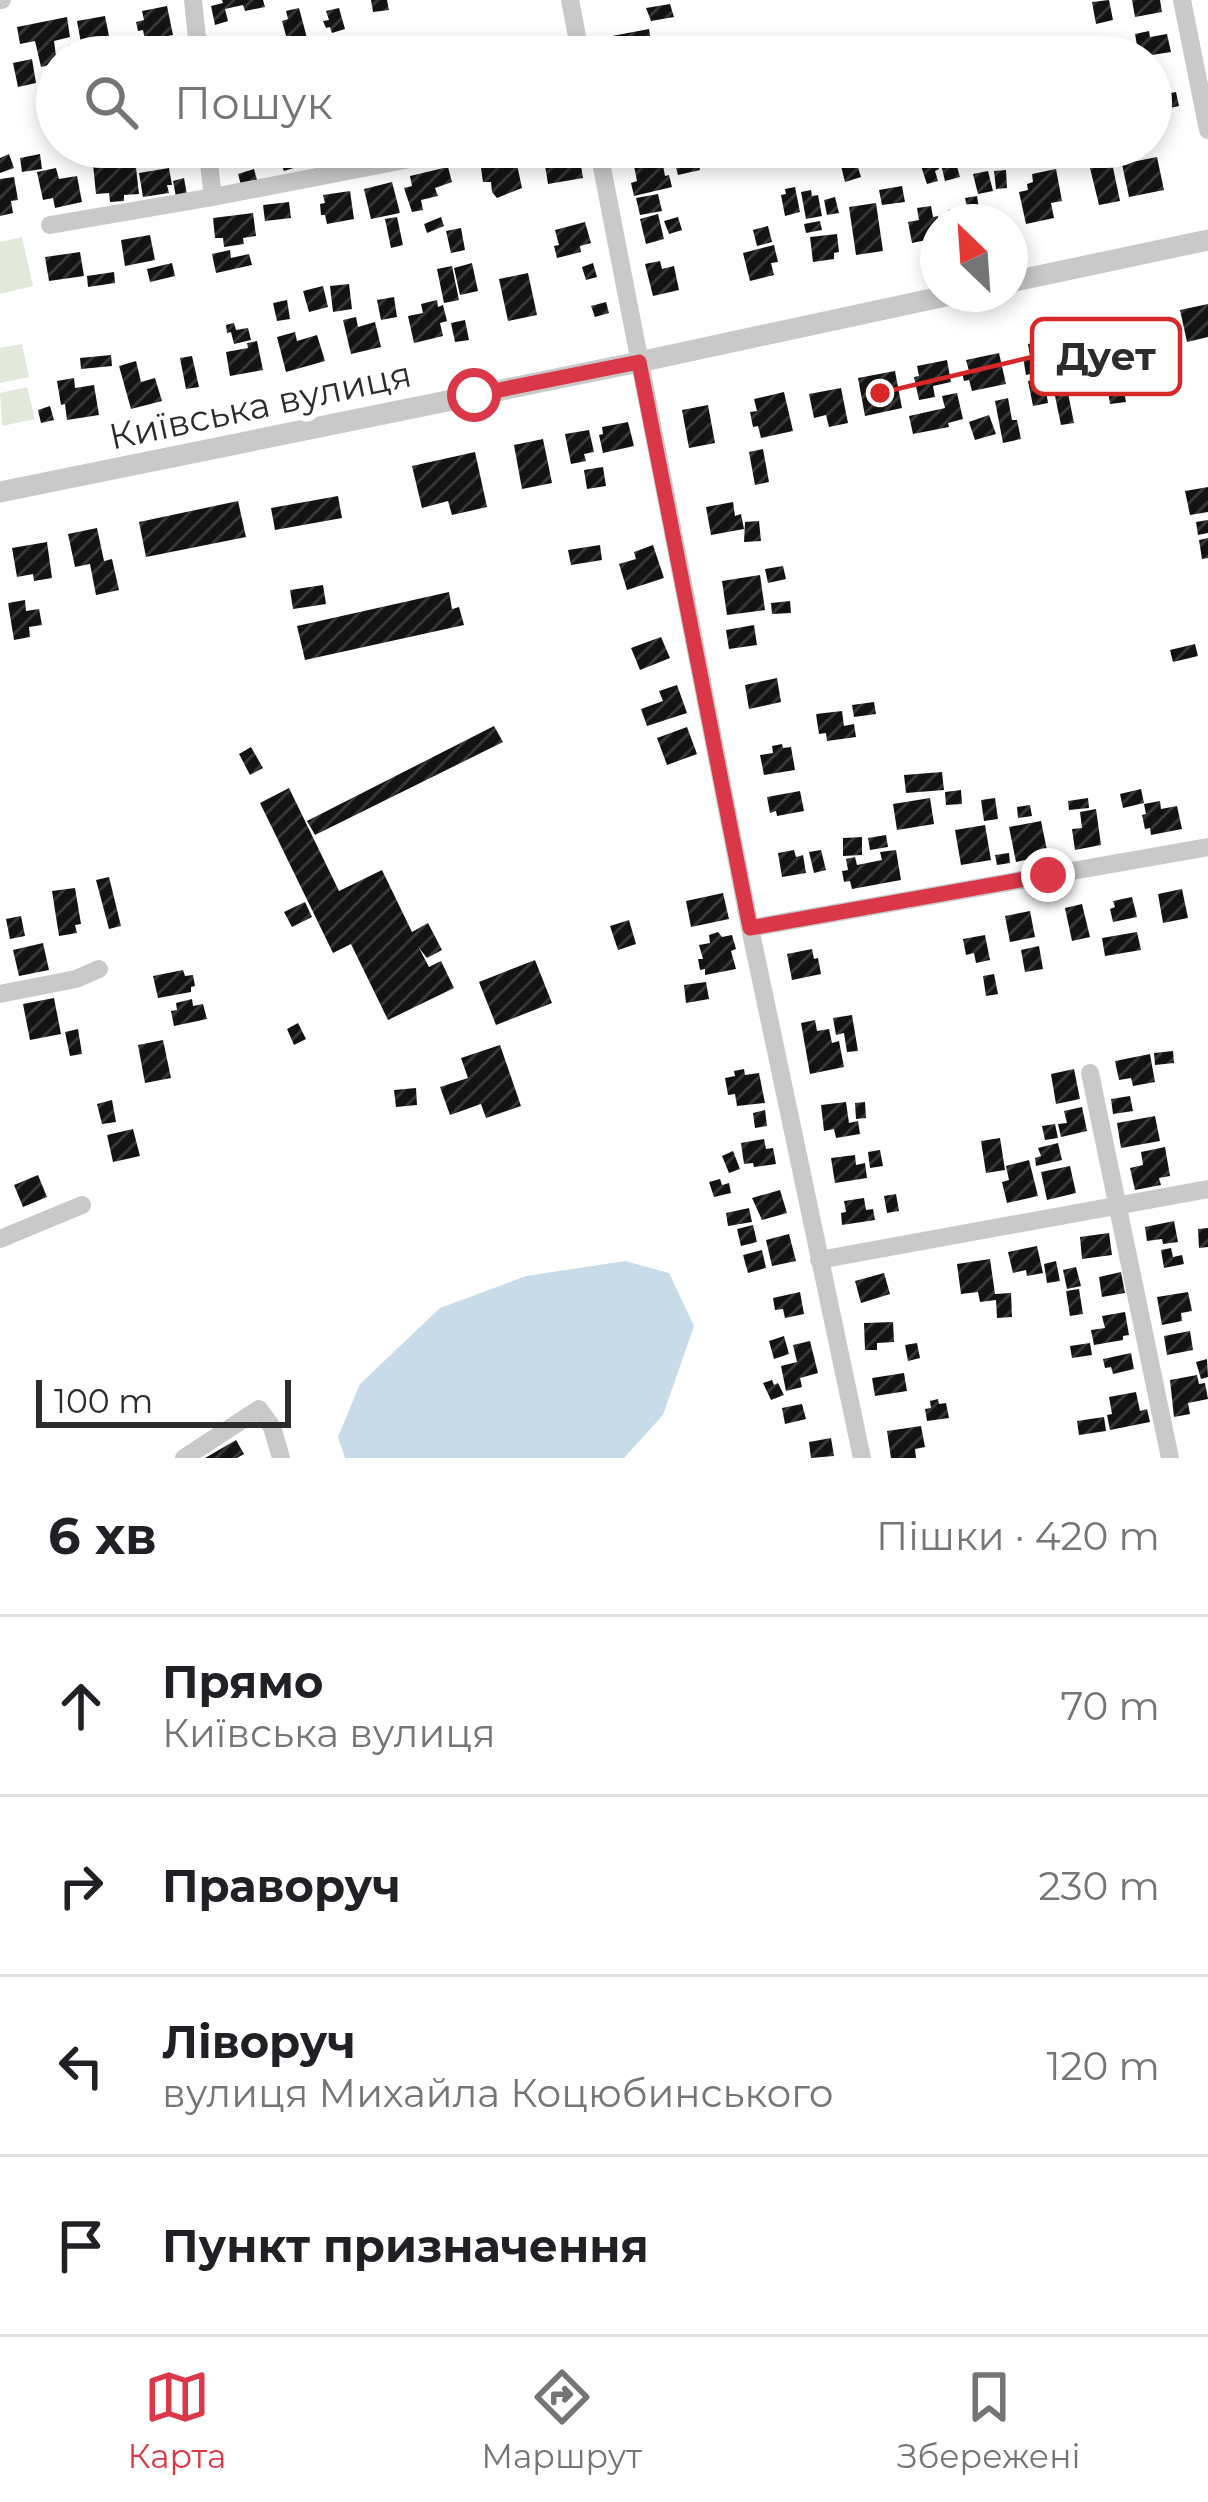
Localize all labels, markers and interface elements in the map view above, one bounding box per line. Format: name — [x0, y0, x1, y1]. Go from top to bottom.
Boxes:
search box — [36, 36, 1172, 168]
icon: search — [78, 69, 144, 135]
text: Пошук — [174, 75, 333, 130]
north arrow — [920, 204, 1028, 312]
callout: Дует — [1032, 319, 1180, 394]
text: Дует — [1056, 332, 1156, 380]
street label: Київська вулиця — [105, 351, 415, 459]
route start — [447, 368, 501, 422]
route end — [1021, 848, 1075, 902]
scale bar — [36, 1374, 291, 1427]
text: 100 m — [54, 1381, 153, 1421]
text: 6 хв — [48, 1505, 157, 1567]
text: Пішки · 420 m — [876, 1512, 1160, 1560]
text: Прямо — [162, 1654, 323, 1709]
icon: ahead — [48, 1673, 114, 1739]
text: 70 m — [1060, 1682, 1160, 1730]
text: Київська вулиця — [162, 1709, 496, 1757]
icon: right — [48, 1853, 114, 1919]
text: Праворуч — [162, 1858, 401, 1913]
text: 230 m — [1038, 1862, 1160, 1910]
text: Ліворуч — [162, 2014, 356, 2069]
icon: left — [48, 2033, 114, 2099]
text: 120 m — [1046, 2042, 1160, 2090]
text: вулиця Михайла Коцюбинського — [162, 2069, 834, 2117]
icon: arrive — [48, 2213, 114, 2279]
text: Пункт призначення — [162, 2218, 649, 2273]
tab: Карта — [128, 2364, 226, 2476]
tab: Маршрут — [481, 2364, 642, 2476]
tab: Збережені — [897, 2364, 1080, 2476]

